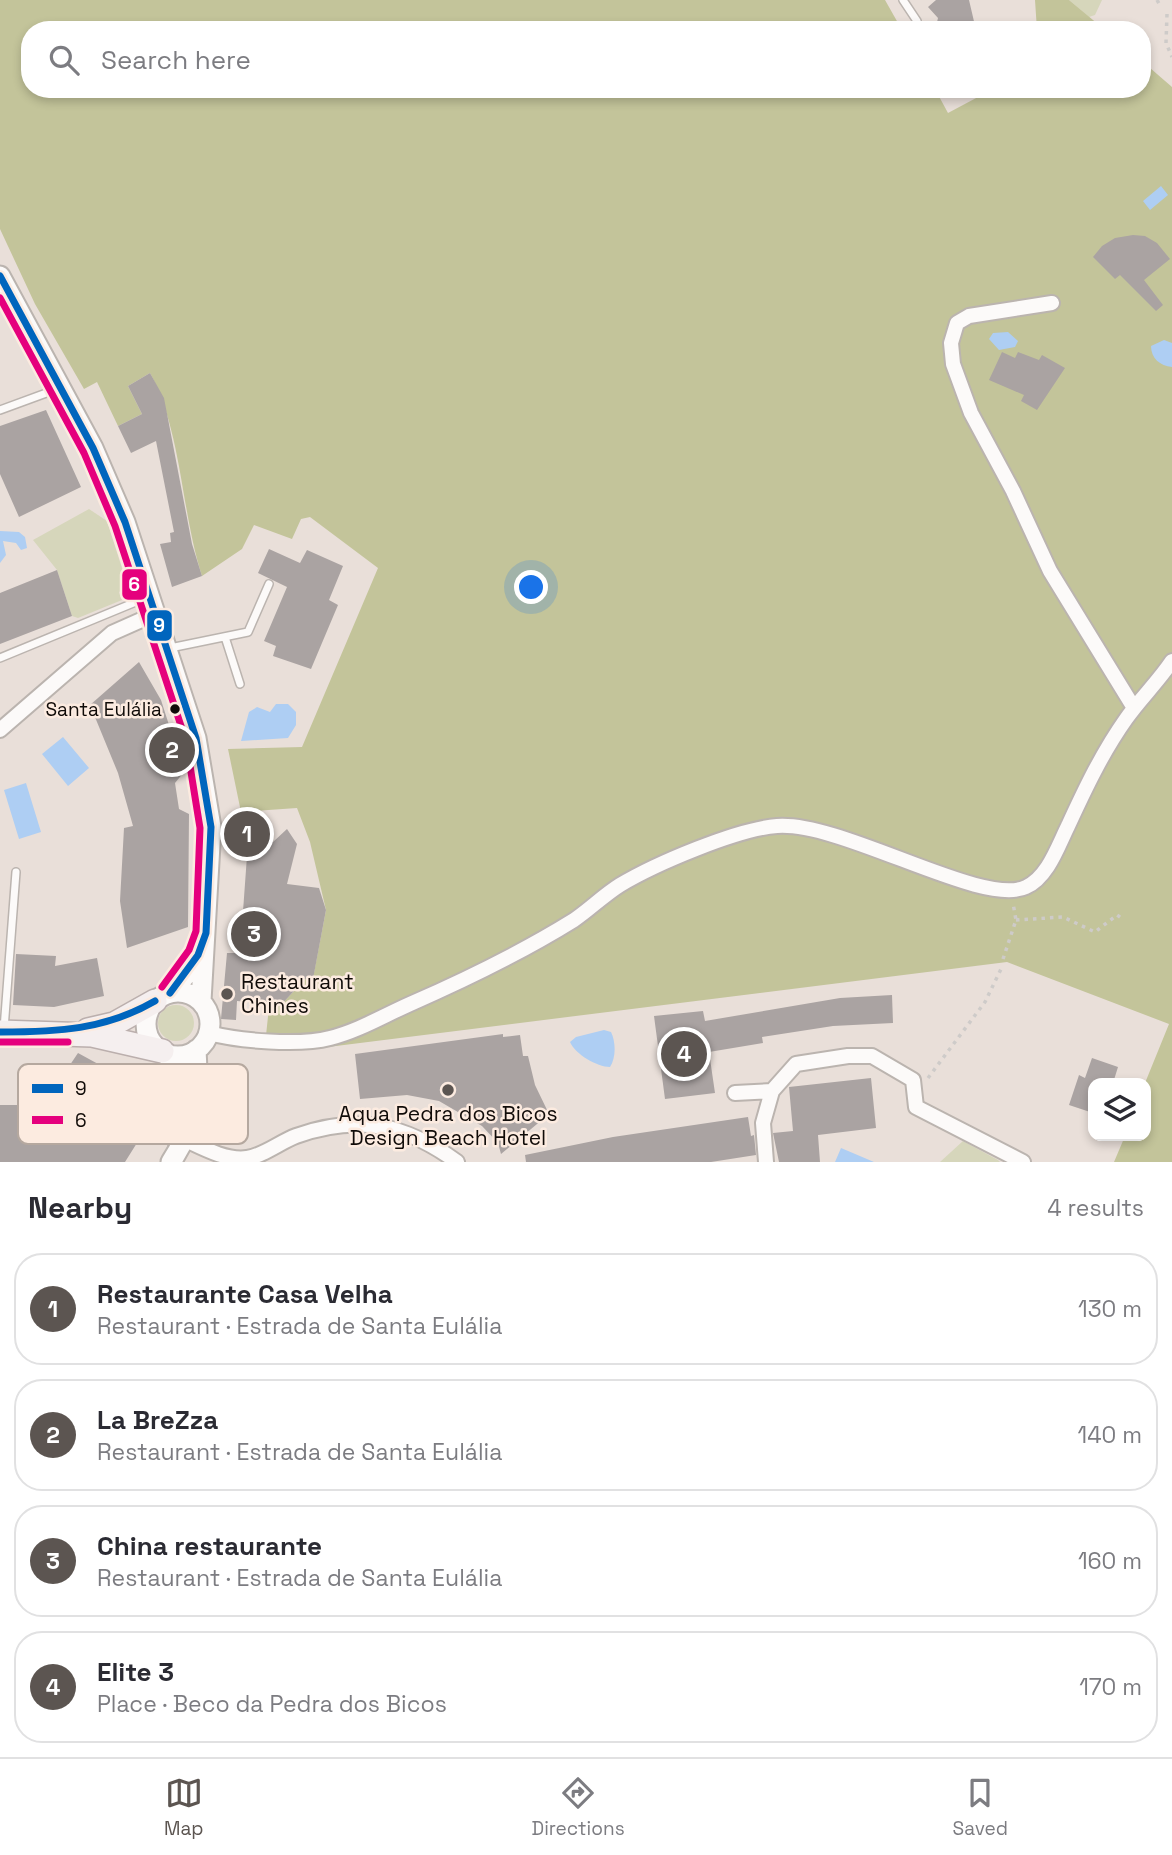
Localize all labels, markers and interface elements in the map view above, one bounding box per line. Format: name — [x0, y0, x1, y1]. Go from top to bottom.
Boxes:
search box — [21, 21, 1151, 98]
icon: search — [45, 41, 83, 79]
text: Search here — [101, 43, 251, 77]
line badge: 6 — [121, 568, 148, 601]
your location — [514, 570, 548, 604]
text: 6 — [128, 572, 140, 597]
line badge: 9 — [146, 609, 173, 642]
text: 9 — [153, 613, 165, 638]
place label: Santa Eulália — [45, 697, 162, 722]
marker: Santa Eulália — [168, 702, 182, 716]
pin: 2 — [149, 724, 195, 776]
pin: 1 — [224, 808, 270, 860]
pin: 3 — [231, 908, 277, 960]
place label: Restaurant Chines — [241, 968, 354, 1019]
marker: Restaurant Chines — [219, 986, 235, 1002]
pin: 4 — [661, 1028, 707, 1080]
legend — [18, 1064, 248, 1144]
text: 9 — [75, 1076, 87, 1101]
map controls — [1088, 1078, 1151, 1141]
button: layers — [1088, 1078, 1151, 1141]
marker: Aqua Pedra dos Bicos Design Beach Hotel — [440, 1082, 456, 1098]
place label: Aqua Pedra dos Bicos Design Beach Hotel — [339, 1100, 557, 1151]
text: 6 — [75, 1108, 87, 1133]
text: Nearby — [28, 1188, 132, 1227]
text: 4 results — [1047, 1193, 1144, 1223]
text: Restaurante Casa Velha — [97, 1277, 393, 1311]
text: 1 — [48, 1294, 58, 1324]
text: 130 m — [1078, 1294, 1142, 1324]
text: Restaurant · Estrada de Santa Eulália — [97, 1311, 502, 1341]
text: La BreZza — [97, 1403, 218, 1437]
text: 2 — [46, 1420, 60, 1450]
text: 140 m — [1078, 1420, 1142, 1450]
text: Restaurant · Estrada de Santa Eulália — [97, 1437, 502, 1467]
text: China restaurante — [97, 1529, 322, 1563]
text: 3 — [46, 1546, 60, 1576]
text: 160 m — [1078, 1546, 1142, 1576]
text: Restaurant · Estrada de Santa Eulália — [97, 1563, 502, 1593]
text: Elite 3 — [97, 1655, 174, 1689]
text: 4 — [46, 1672, 60, 1702]
text: 170 m — [1079, 1672, 1142, 1702]
text: Place · Beco da Pedra dos Bicos — [97, 1689, 447, 1719]
tab: Map — [164, 1774, 204, 1841]
tab: Directions — [532, 1774, 625, 1841]
tab: Saved — [953, 1774, 1008, 1841]

